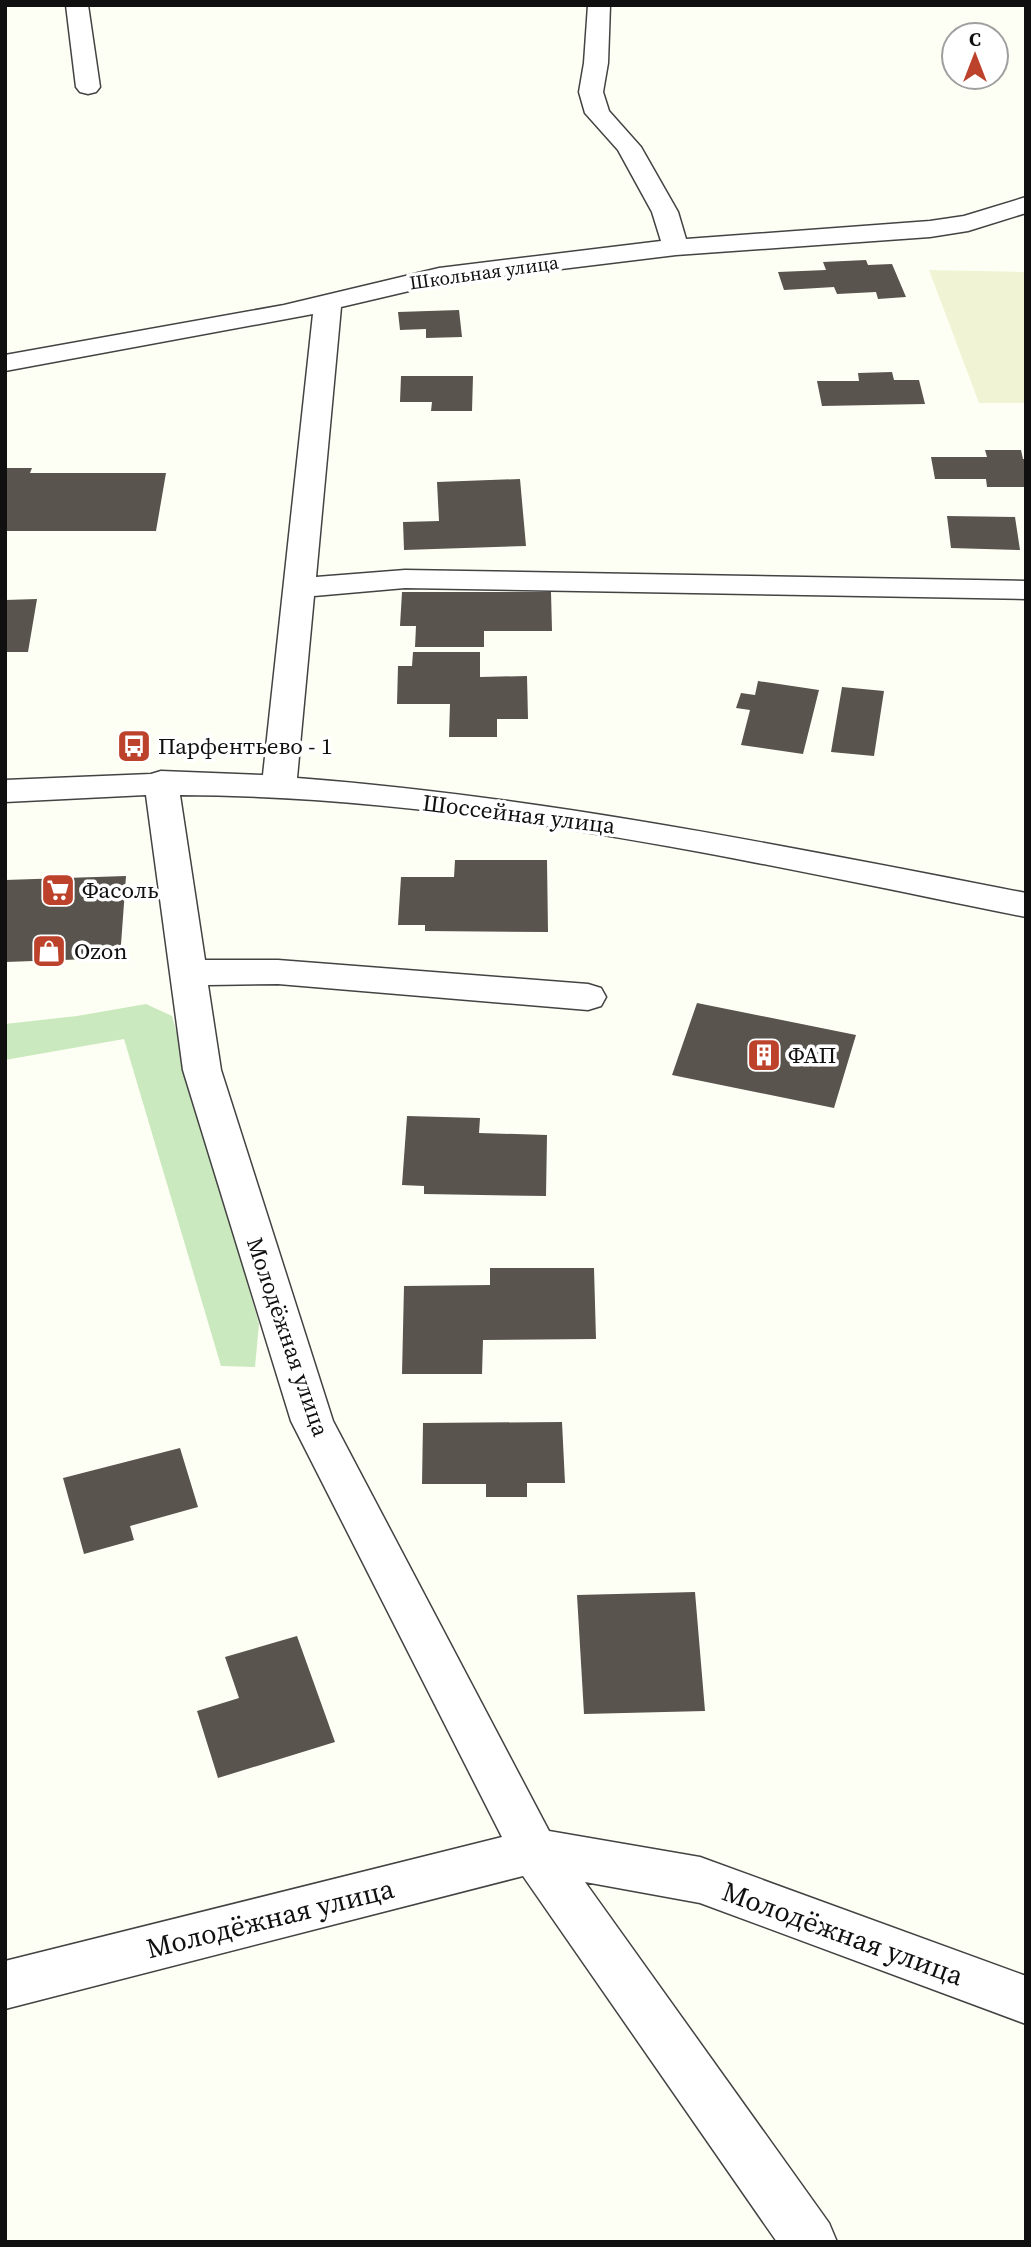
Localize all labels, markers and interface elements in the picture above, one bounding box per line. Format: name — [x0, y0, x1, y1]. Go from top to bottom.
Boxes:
north arrow — [940, 21, 1010, 91]
text: С — [969, 26, 981, 52]
street label: Школьная улица — [408, 249, 561, 295]
bus stop icon: Парфентьево - 1 — [115, 727, 153, 765]
place label: Парфентьево - 1 — [158, 730, 332, 762]
street label: Шоссейная улица — [421, 786, 617, 842]
supermarket icon: Фасоль — [39, 871, 77, 909]
place label: Фасоль — [82, 874, 159, 906]
shop icon: Ozon — [30, 932, 68, 970]
place label: Ozon — [74, 935, 127, 967]
building icon: ФАП — [745, 1036, 783, 1074]
place label: ФАП — [788, 1039, 836, 1071]
street label: Молодёжная улица — [239, 1233, 337, 1441]
street label: Молодёжная улица — [142, 1869, 398, 1967]
street label: Молодёжная улица — [717, 1872, 969, 1995]

